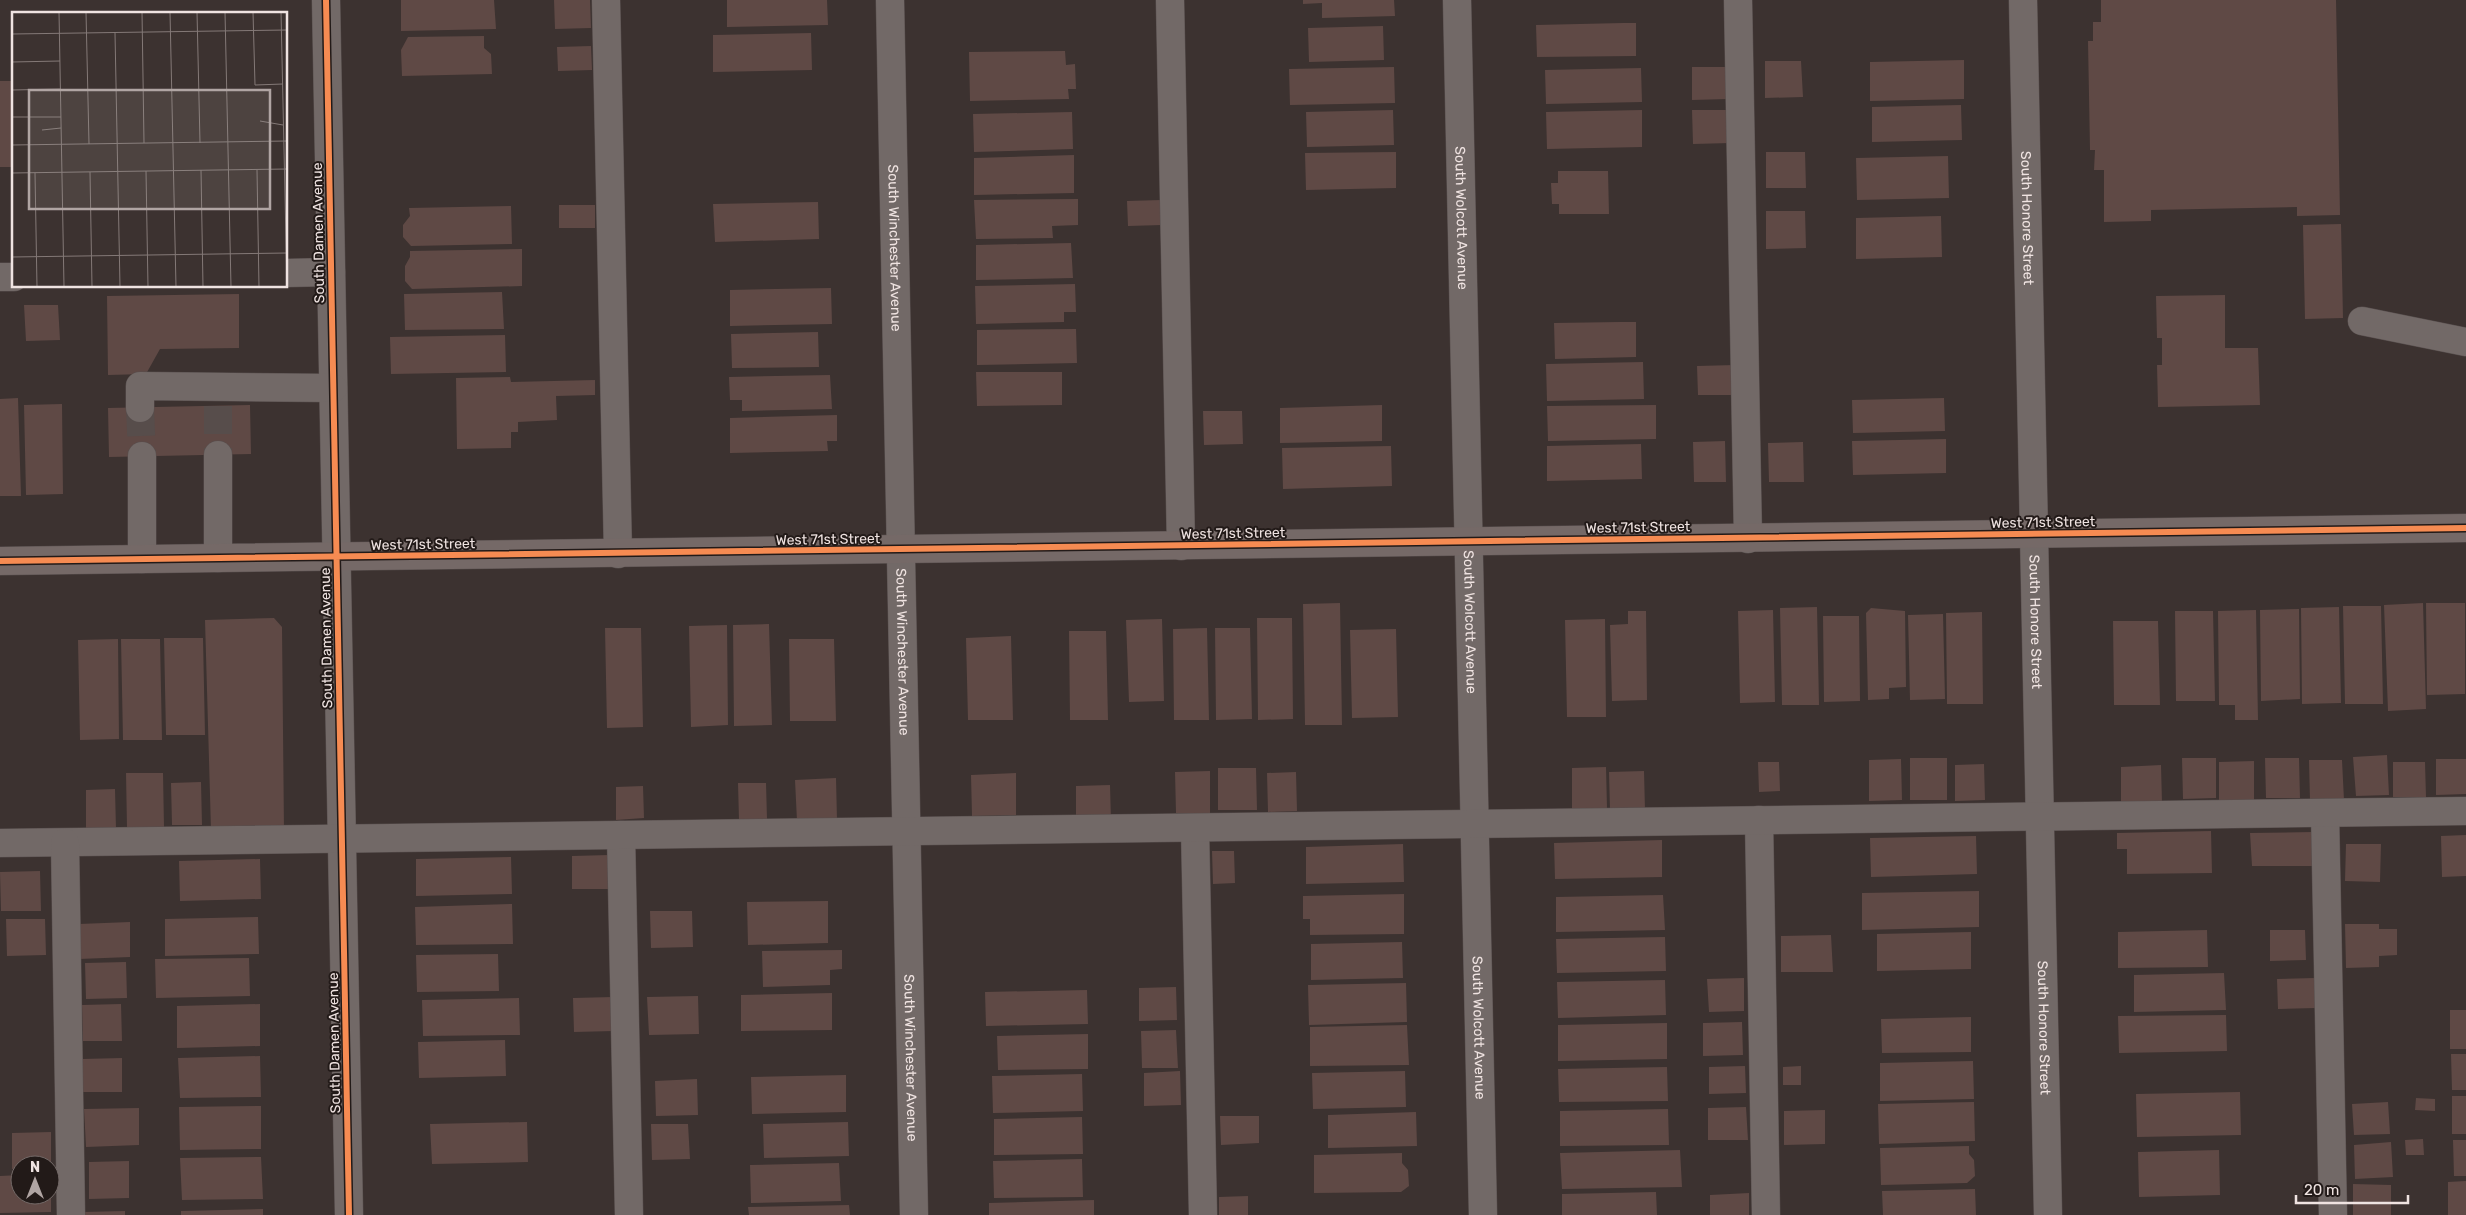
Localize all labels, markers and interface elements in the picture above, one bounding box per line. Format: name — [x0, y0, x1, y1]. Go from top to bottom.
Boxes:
inset map — [12, 12, 288, 288]
street label: South Wolcott Avenue — [1451, 146, 1471, 290]
street label: South Honore Street — [2017, 151, 2037, 286]
street label: South Damen Avenue — [309, 162, 328, 304]
street label: South Winchester Avenue — [884, 164, 905, 332]
street label: West 71st Street — [1991, 513, 2096, 532]
street label: West 71st Street — [1586, 518, 1691, 537]
street label: West 71st Street — [1181, 524, 1286, 543]
street label: West 71st Street — [776, 530, 881, 549]
street label: West 71st Street — [371, 535, 476, 554]
street label: South Wolcott Avenue — [1460, 550, 1480, 694]
street label: South Honore Street — [2025, 555, 2045, 690]
street label: South Damen Avenue — [317, 567, 336, 709]
street label: South Winchester Avenue — [892, 568, 913, 736]
street label: South Wolcott Avenue — [1468, 956, 1489, 1100]
street label: South Honore Street — [2034, 961, 2054, 1096]
street label: South Damen Avenue — [325, 972, 344, 1114]
street label: South Winchester Avenue — [900, 974, 921, 1142]
north arrow — [10, 1155, 60, 1205]
text: N — [30, 1159, 40, 1176]
scale bar — [2296, 1172, 2408, 1204]
text: 20 m — [2304, 1181, 2339, 1199]

